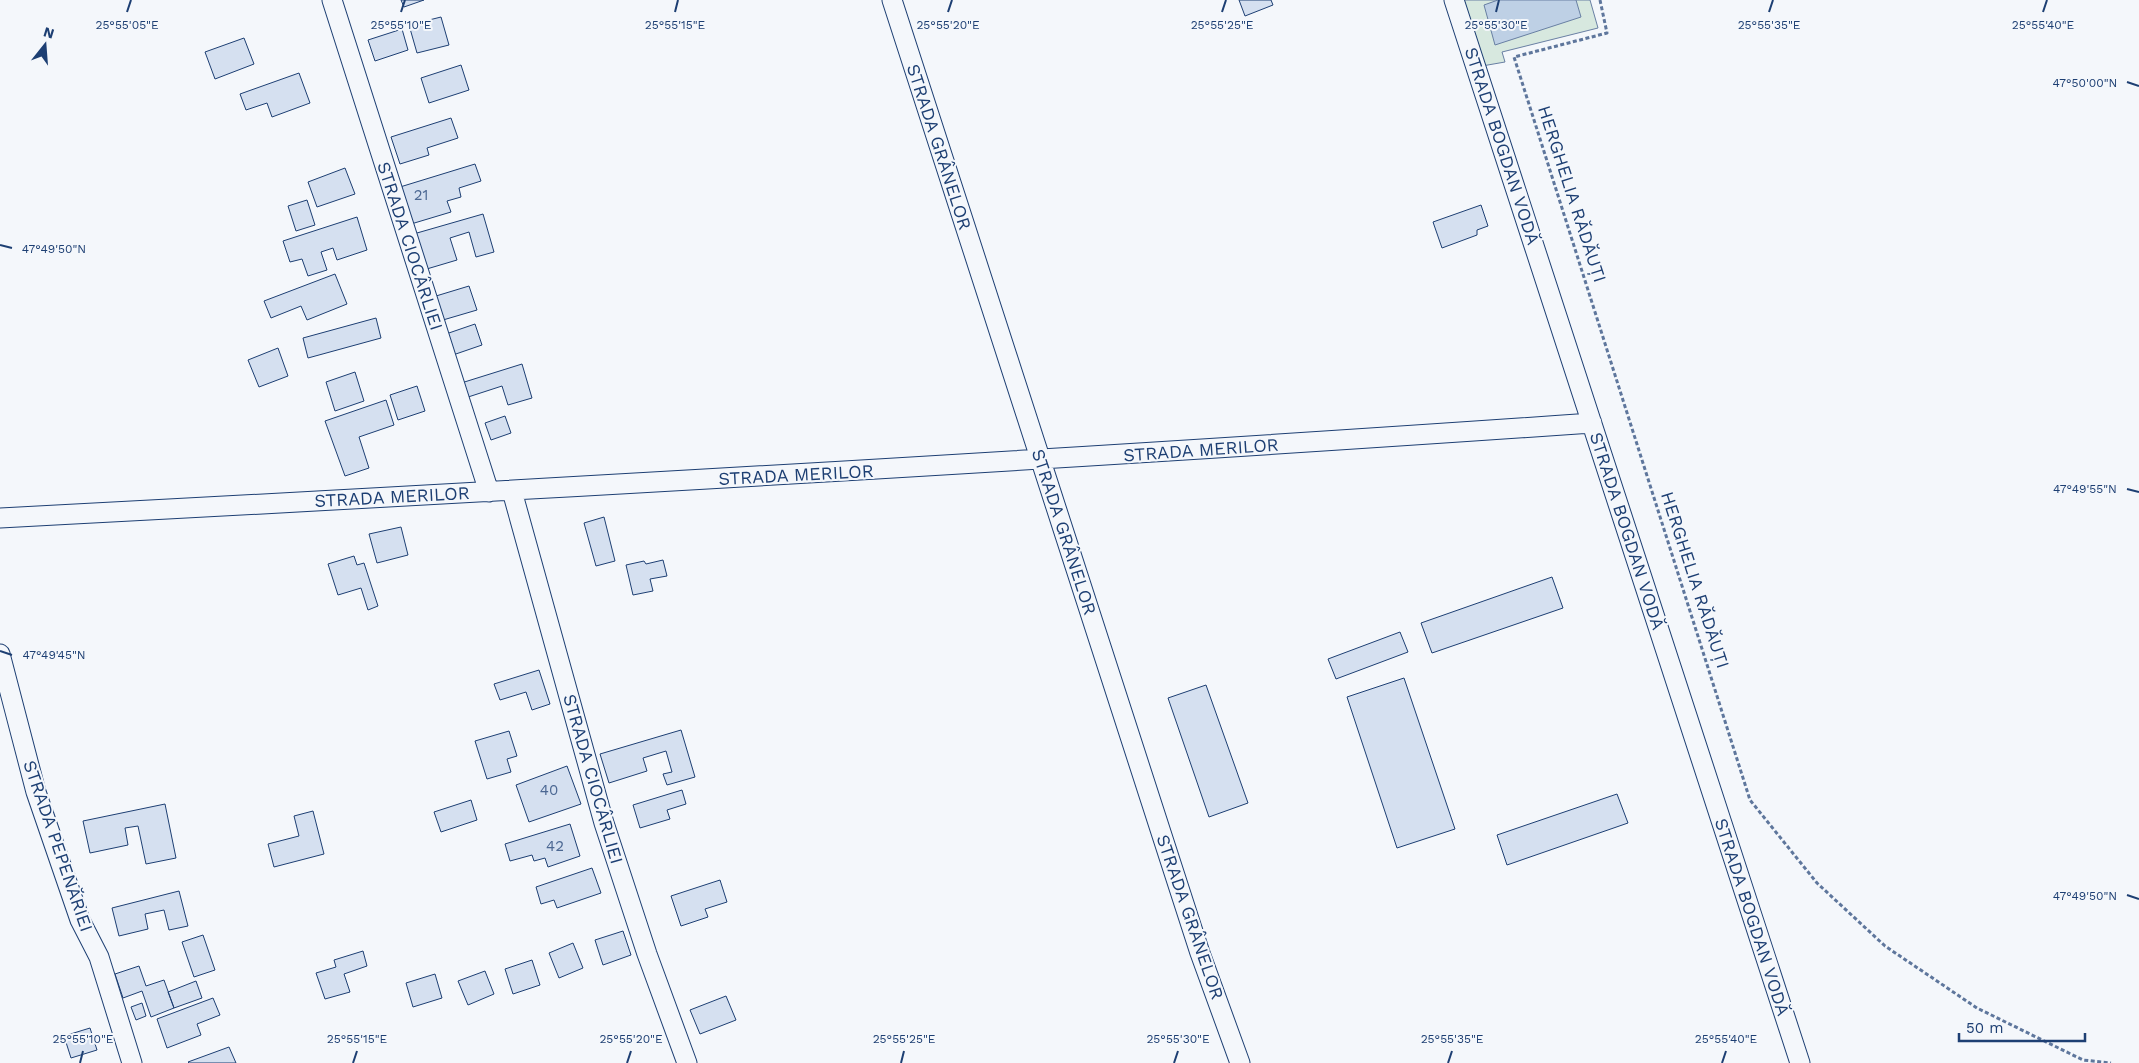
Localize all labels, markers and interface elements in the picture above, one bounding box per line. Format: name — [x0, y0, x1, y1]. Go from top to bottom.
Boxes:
text: 25°55'05"E — [95, 18, 159, 32]
text: 25°55'10"E — [371, 18, 432, 32]
text: 25°55'15"E — [645, 18, 706, 32]
text: 25°55'20"E — [916, 18, 980, 32]
text: 25°55'25"E — [1191, 18, 1254, 32]
text: 25°55'30"E — [1464, 18, 1528, 32]
text: 25°55'35"E — [1738, 18, 1801, 32]
text: 25°55'40"E — [2012, 18, 2075, 32]
north arrow — [20, 20, 70, 70]
text: N — [42, 23, 56, 42]
street label: STRADA BOGDAN VODĂ — [1461, 44, 1544, 247]
street label: STRADA GRÂNELOR — [903, 61, 976, 232]
text: 47°50'00"N — [2053, 76, 2117, 90]
street label: HERGHELIA RĂDĂUȚI — [1534, 103, 1611, 285]
street label: STRADA CIOCÂRLIEI — [373, 159, 448, 333]
house number: 21 — [414, 186, 428, 204]
text: 47°49'50"N — [22, 242, 86, 256]
street label: STRADA BOGDAN VODĂ — [1586, 429, 1669, 632]
street label: STRADA MERILOR — [1123, 434, 1279, 465]
street label: STRADA GRÂNELOR — [1028, 446, 1101, 617]
street label: STRADA MERILOR — [718, 460, 874, 489]
street label: STRADA MERILOR — [314, 482, 470, 511]
text: 47°49'55"N — [2053, 482, 2117, 496]
street label: HERGHELIA RĂDĂUȚI — [1657, 489, 1734, 671]
text: 47°49'45"N — [22, 648, 86, 662]
street label: STRADA CIOCÂRLIEI — [559, 691, 628, 866]
street label: STRADA PEPENĂRIEI — [19, 757, 98, 934]
house number: 40 — [540, 781, 558, 799]
street label: STRADA BOGDAN VODĂ — [1711, 815, 1794, 1018]
street label: STRADA GRÂNELOR — [1152, 832, 1229, 1002]
house number: 42 — [546, 837, 564, 855]
text: 47°49'50"N — [2053, 889, 2117, 903]
scale bar — [1959, 1010, 2085, 1042]
text: 50 m — [1966, 1019, 2003, 1037]
text: 25°55'10"E — [53, 1032, 114, 1046]
text: 25°55'15"E — [327, 1032, 388, 1046]
text: 25°55'20"E — [599, 1032, 663, 1046]
text: 25°55'25"E — [873, 1032, 936, 1046]
text: 25°55'30"E — [1146, 1032, 1210, 1046]
text: 25°55'35"E — [1421, 1032, 1484, 1046]
text: 25°55'40"E — [1695, 1032, 1758, 1046]

